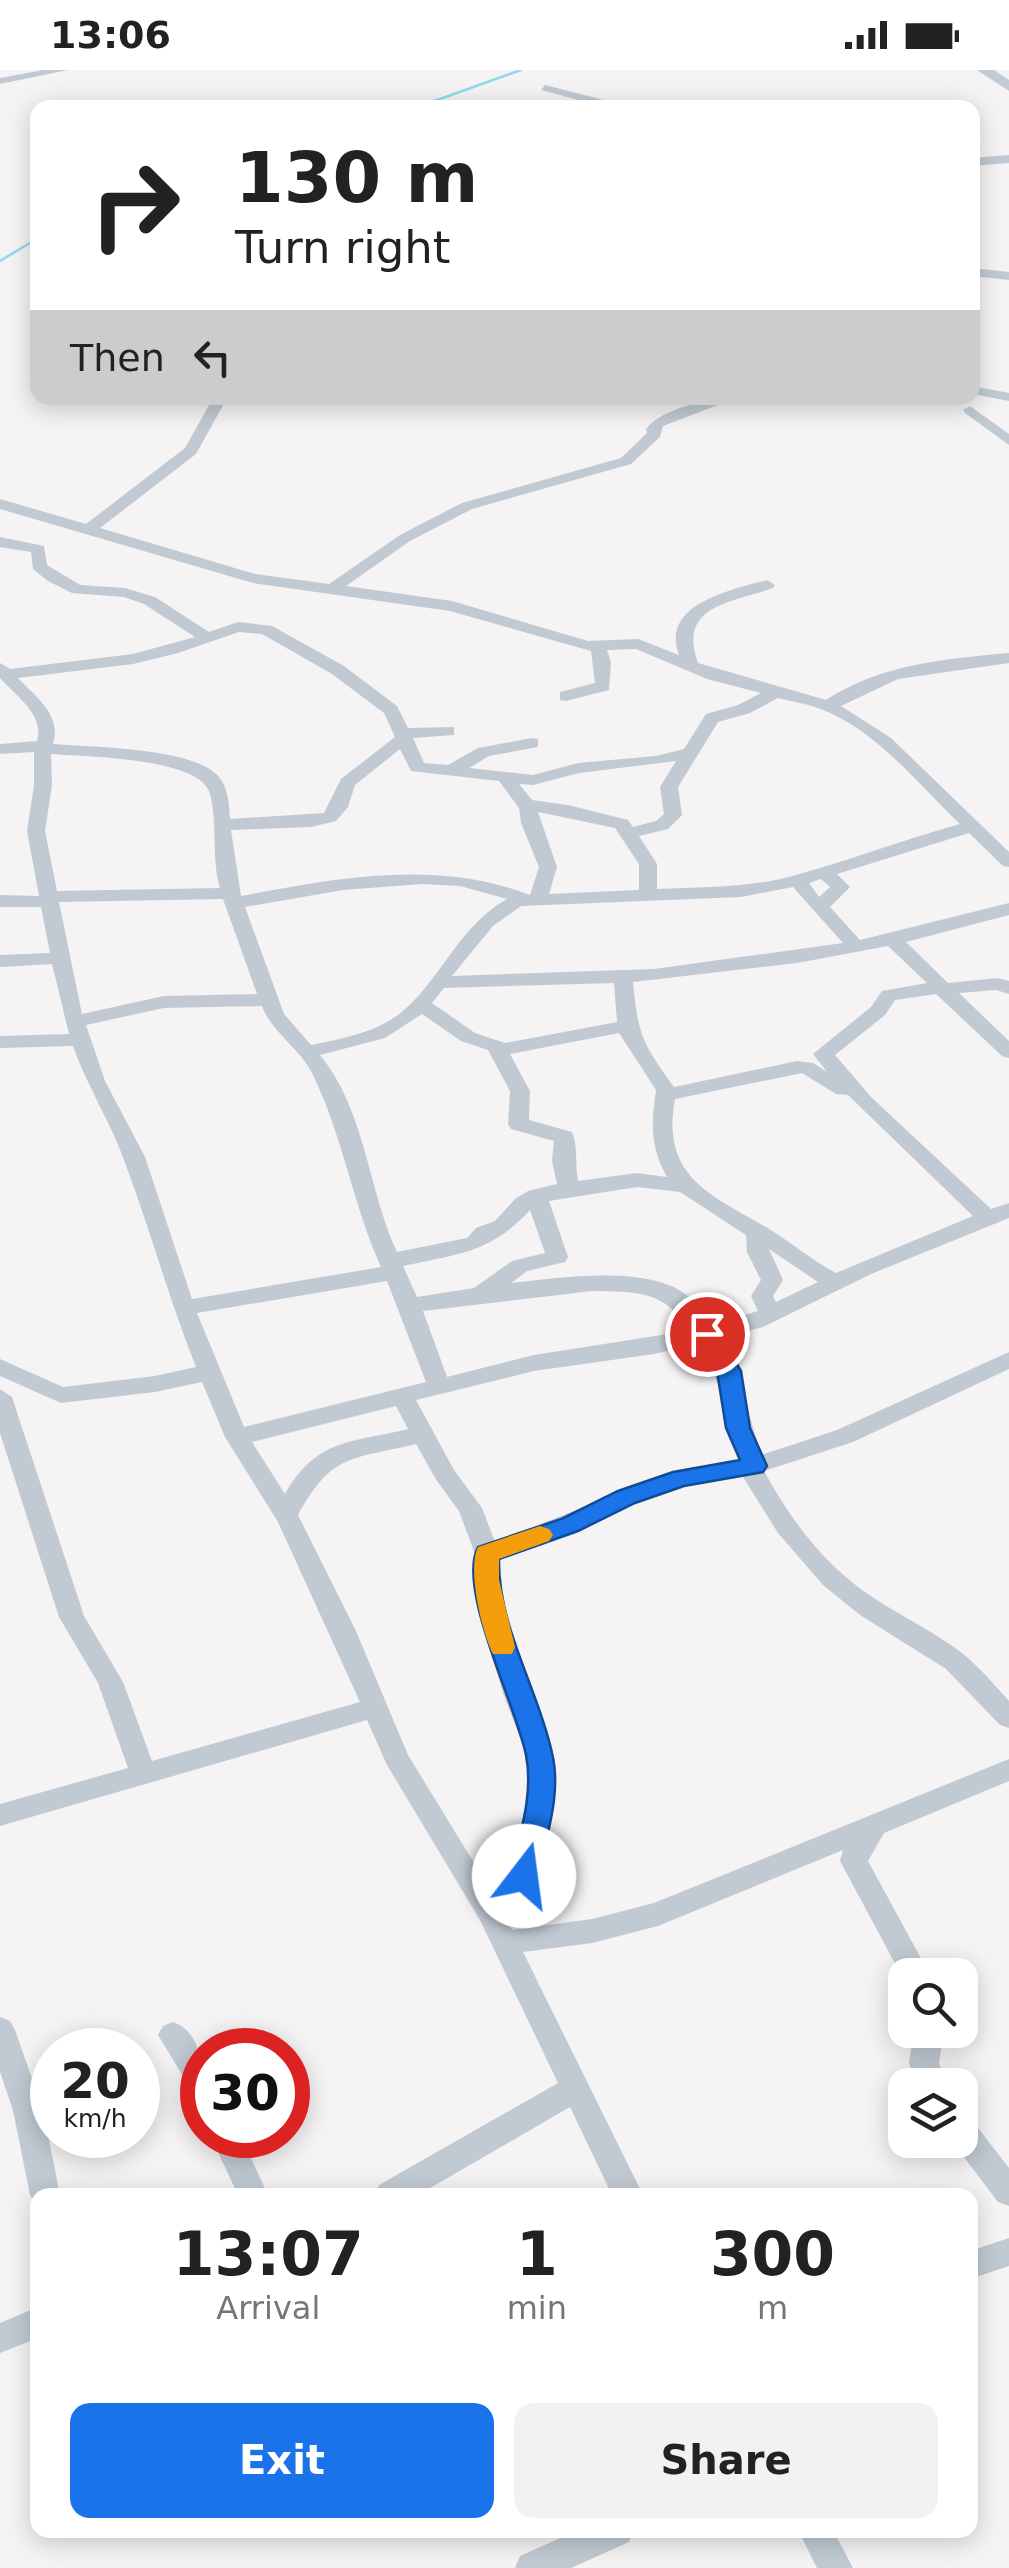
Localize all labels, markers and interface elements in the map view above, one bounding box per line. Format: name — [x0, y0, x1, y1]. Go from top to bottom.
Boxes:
text: 13:06 — [50, 13, 171, 57]
text: 130 m — [235, 137, 478, 219]
icon: right — [70, 140, 200, 270]
text: Turn right — [235, 221, 450, 274]
icon: left — [185, 330, 240, 385]
text: Then — [70, 336, 165, 380]
pin — [665, 1292, 750, 1377]
icon: arrive — [680, 1307, 735, 1362]
position arrow — [472, 1824, 576, 1928]
map controls — [888, 1958, 978, 2158]
button: search — [888, 1958, 978, 2048]
speed limit sign: 30 — [180, 2028, 310, 2158]
text: 20 — [60, 2052, 130, 2110]
button: layers — [888, 2068, 978, 2158]
text: km/h — [63, 2104, 127, 2133]
text: 13:07 — [173, 2219, 364, 2289]
text: 1 — [516, 2219, 558, 2289]
text: 300 — [710, 2219, 835, 2289]
text: Arrival — [216, 2289, 320, 2327]
text: min — [507, 2289, 567, 2327]
text: m — [757, 2289, 788, 2327]
button: Exit — [70, 2403, 494, 2518]
button: Share — [514, 2403, 938, 2518]

